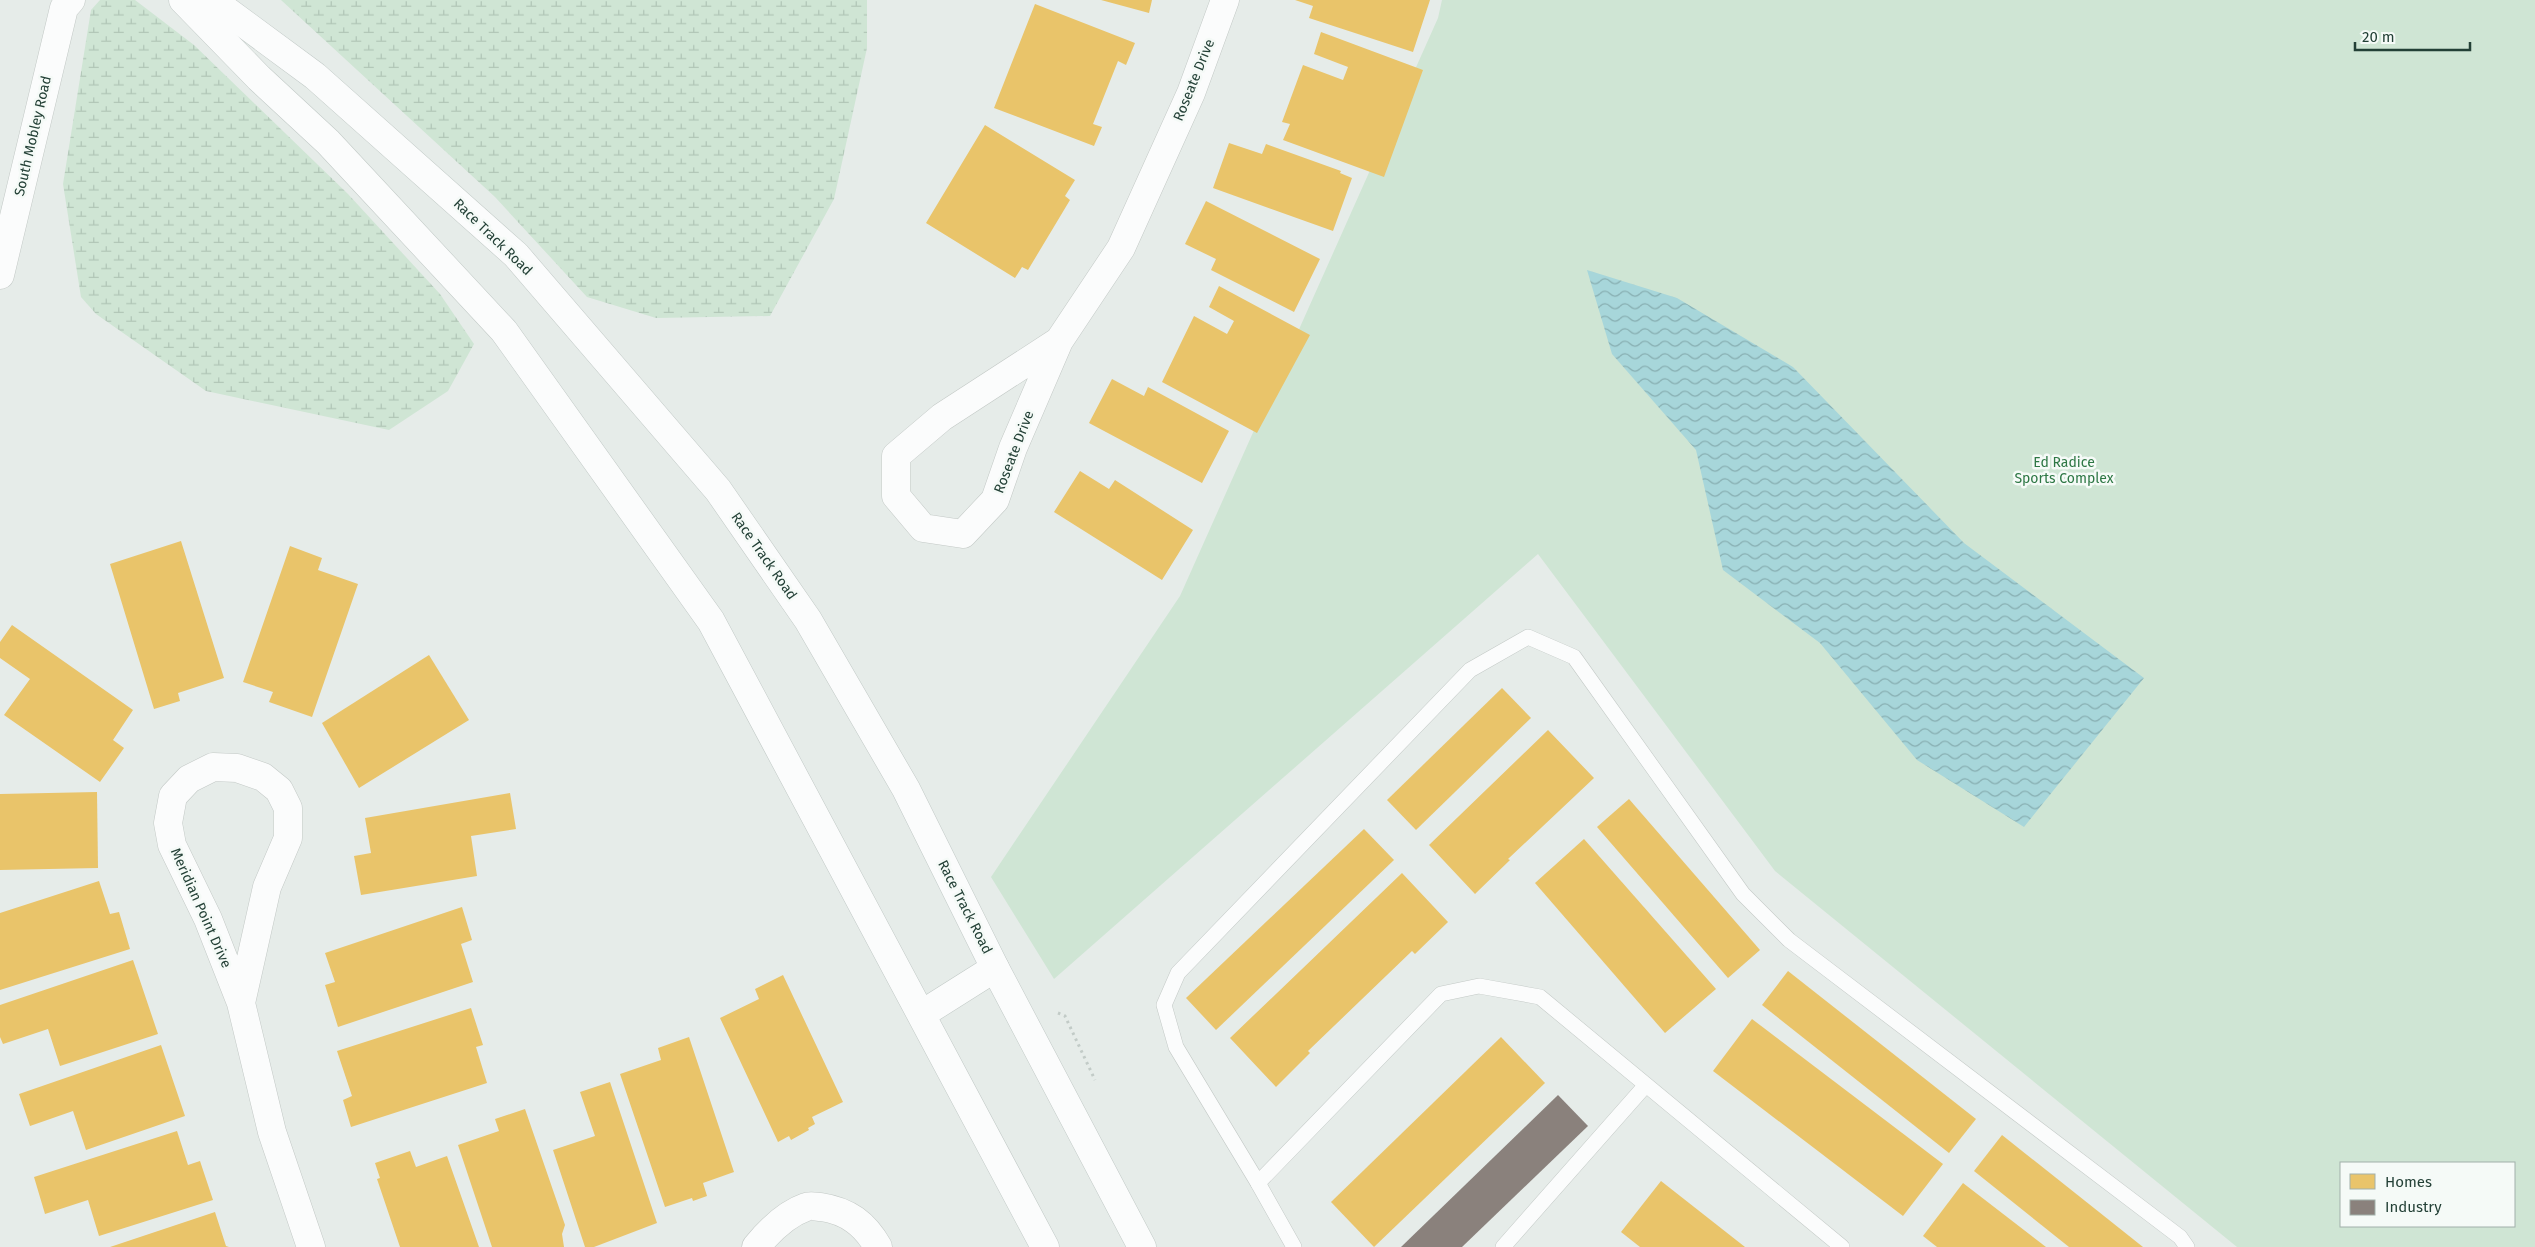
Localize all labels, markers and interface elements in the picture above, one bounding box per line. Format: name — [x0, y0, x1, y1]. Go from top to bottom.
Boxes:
scale bar — [2355, 20, 2470, 52]
text: 20 m — [2362, 28, 2395, 46]
street label: Roseate Drive — [1170, 36, 1218, 124]
street label: South Mobley Road — [11, 74, 55, 198]
street label: Race Track Road — [450, 195, 536, 279]
street label: Roseate Drive — [990, 408, 1038, 496]
park label: Ed Radice Sports Complex — [2014, 454, 2114, 487]
street label: Race Track Road — [728, 509, 800, 603]
street label: Meridian Point Drive — [167, 845, 235, 971]
street label: Race Track Road — [934, 857, 996, 957]
legend — [2340, 1162, 2515, 1227]
text: Homes — [2385, 1173, 2432, 1191]
text: Industry — [2385, 1198, 2442, 1216]

